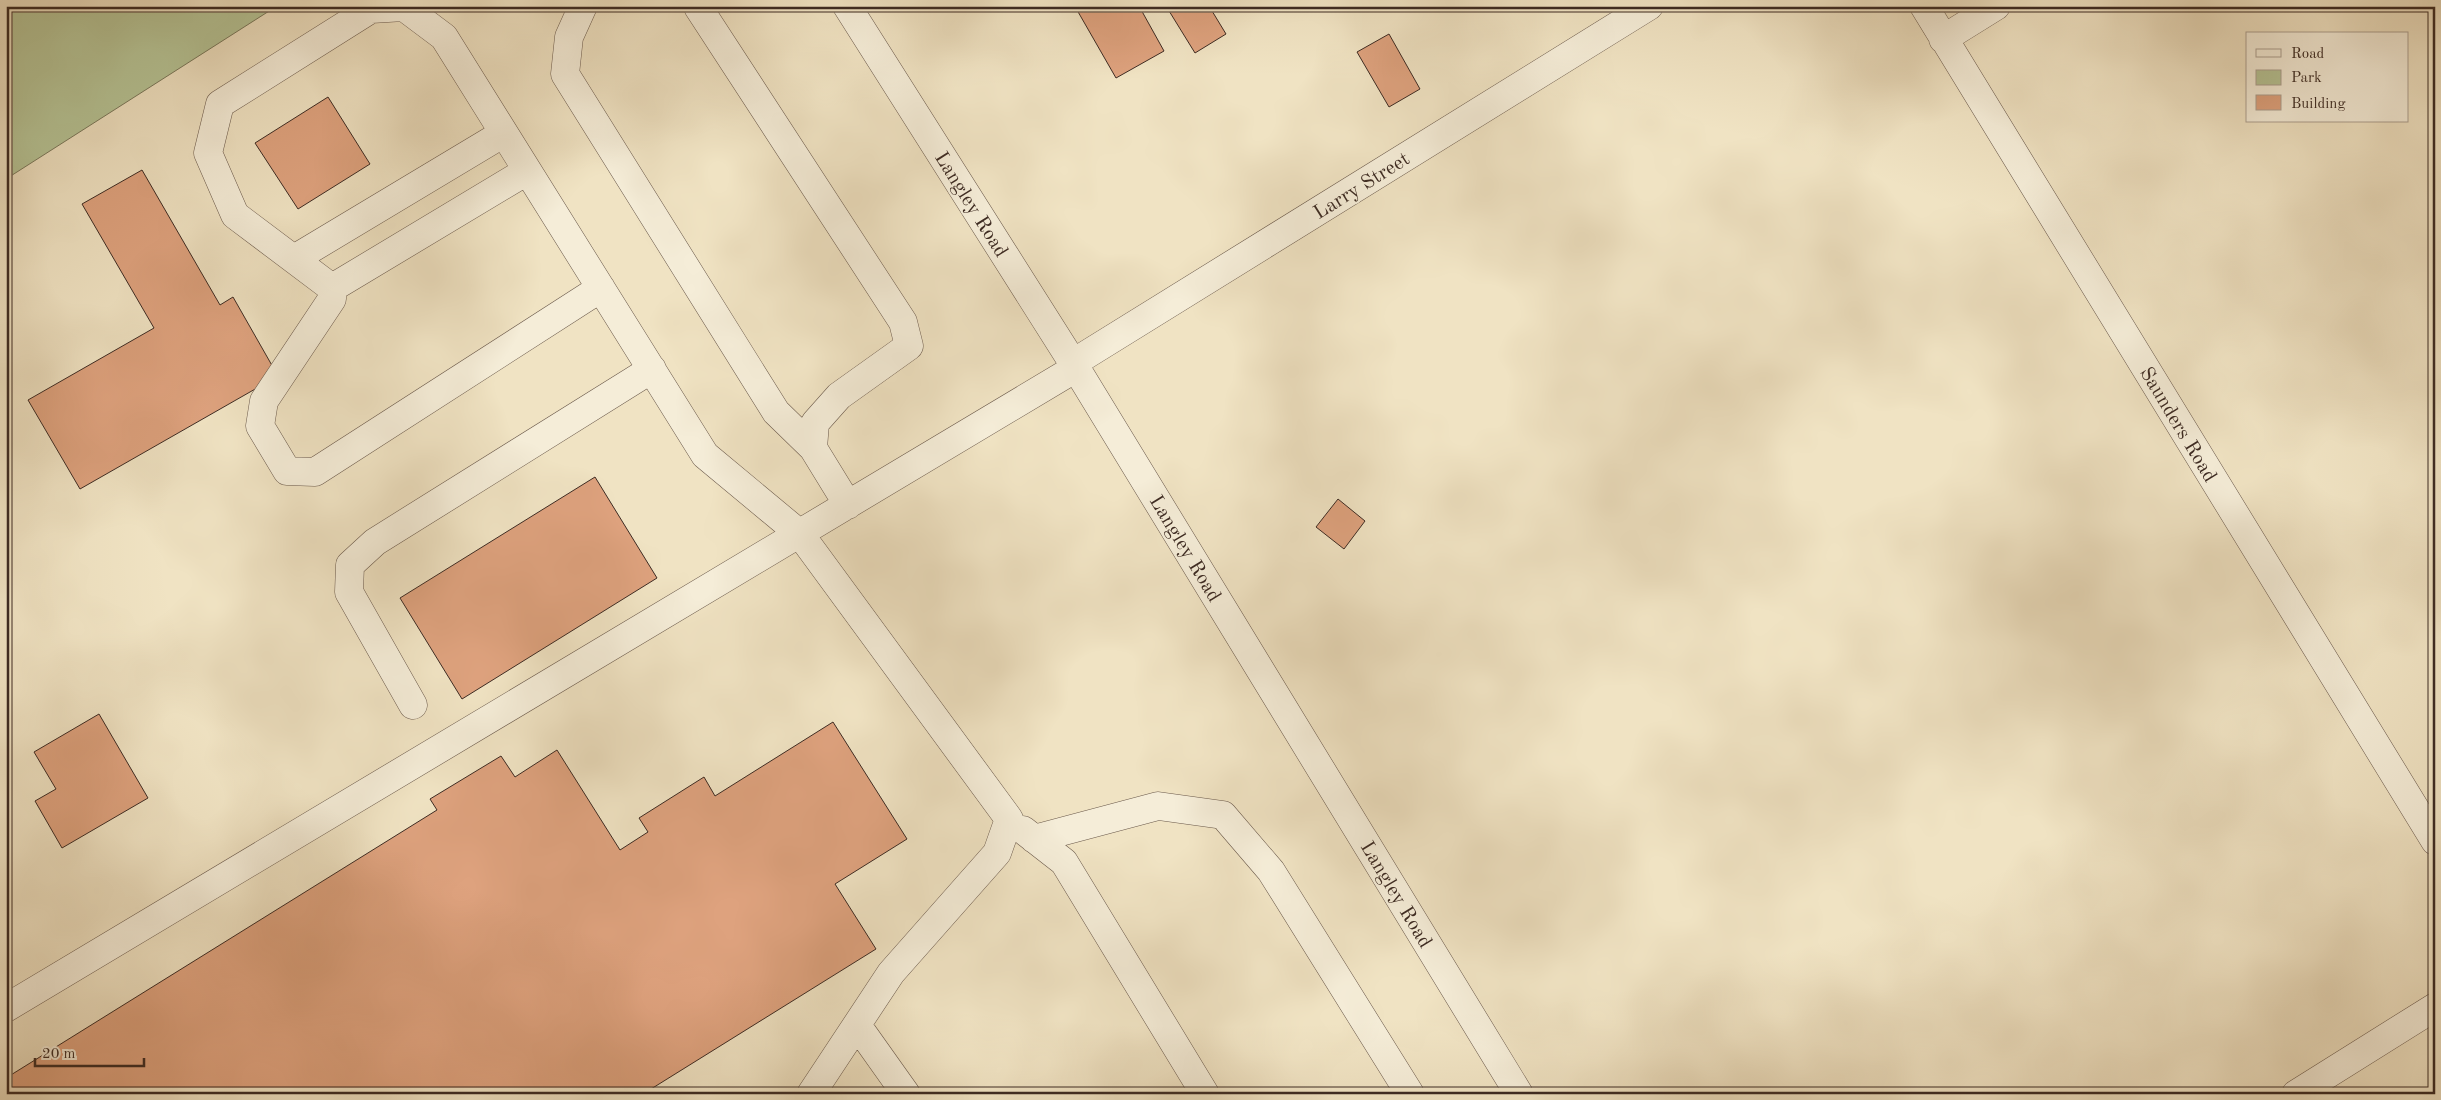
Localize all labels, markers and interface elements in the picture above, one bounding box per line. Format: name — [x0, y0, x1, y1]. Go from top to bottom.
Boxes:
legend — [2246, 32, 2408, 122]
text: Road — [2291, 47, 2325, 62]
text: Park — [2291, 71, 2322, 86]
text: Building — [2291, 97, 2346, 112]
street label: Langley Road — [930, 149, 1011, 261]
street label: Larry Street — [1311, 149, 1414, 224]
street label: Saunders Road — [2135, 364, 2219, 486]
street label: Langley Road — [1145, 492, 1224, 606]
street label: Langley Road — [1356, 838, 1435, 952]
scale bar — [35, 1035, 144, 1067]
text: 20 m — [42, 1047, 76, 1062]

